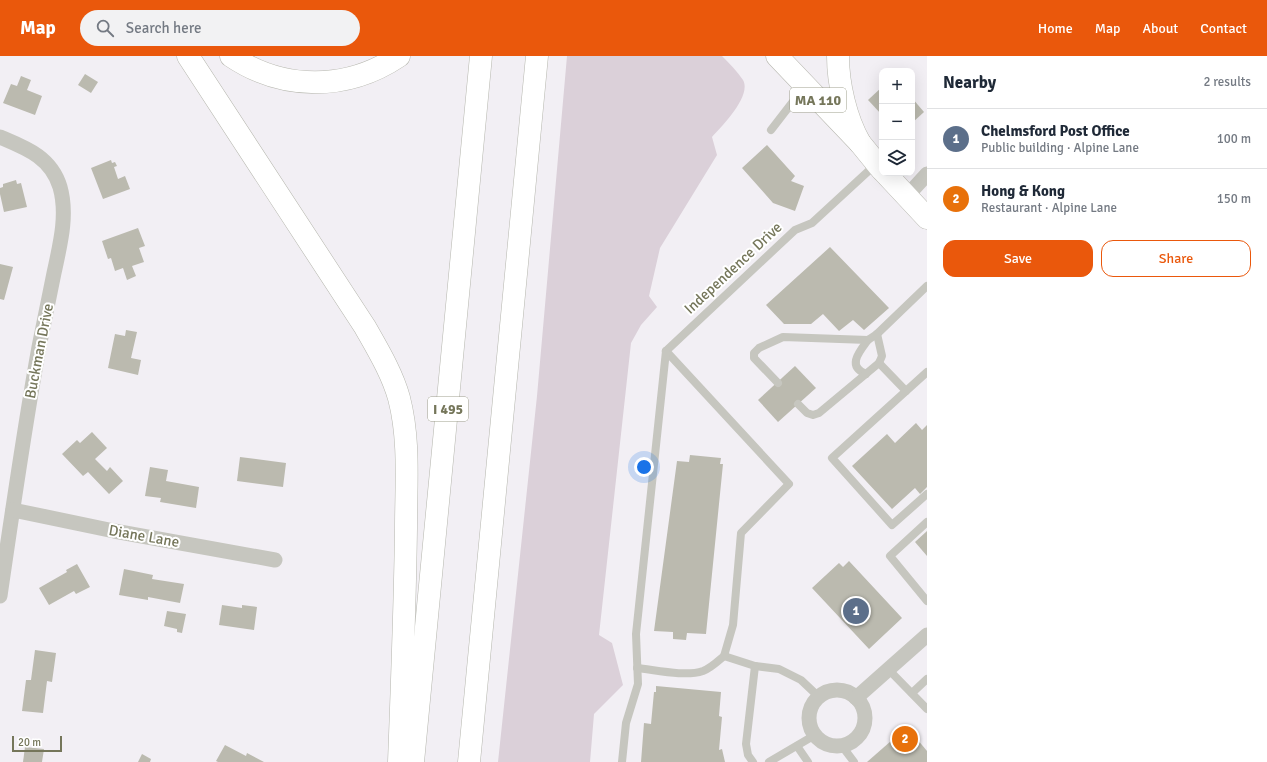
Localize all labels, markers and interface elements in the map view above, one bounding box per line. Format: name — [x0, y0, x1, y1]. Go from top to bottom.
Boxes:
search box — [80, 10, 360, 46]
text: Map — [20, 16, 56, 40]
icon: search — [94, 17, 116, 39]
text: Search here — [126, 19, 201, 37]
text: Home — [1038, 20, 1073, 37]
text: Map — [1095, 20, 1120, 37]
text: About — [1142, 20, 1178, 37]
text: Contact — [1200, 20, 1247, 37]
map controls — [879, 68, 915, 176]
button: + — [879, 68, 915, 104]
text: Nearby — [943, 72, 996, 93]
text: 2 results — [1203, 74, 1251, 90]
road number: MA 110 — [790, 88, 846, 112]
button: − — [879, 104, 915, 140]
text: Chelmsford Post Office — [981, 122, 1130, 140]
text: 1 — [952, 131, 960, 147]
text: 100 m — [1217, 131, 1251, 147]
button: layers — [879, 140, 915, 176]
text: Public building · Alpine Lane — [981, 140, 1139, 156]
text: Hong & Kong — [981, 182, 1065, 200]
text: 2 — [952, 191, 960, 207]
text: 150 m — [1217, 191, 1251, 207]
text: Restaurant · Alpine Lane — [981, 200, 1117, 216]
street label: Independence Drive — [681, 218, 785, 318]
button: Save — [943, 240, 1093, 277]
button: Share — [1101, 240, 1251, 277]
street label: Buckman Drive — [21, 302, 57, 400]
road number: I 495 — [428, 397, 468, 421]
your location — [634, 457, 654, 477]
street label: Diane Lane — [107, 521, 181, 551]
pin: 1 — [843, 596, 869, 626]
pin: 2 — [892, 724, 918, 754]
scale bar — [12, 734, 62, 753]
text: 20 m — [18, 736, 41, 749]

